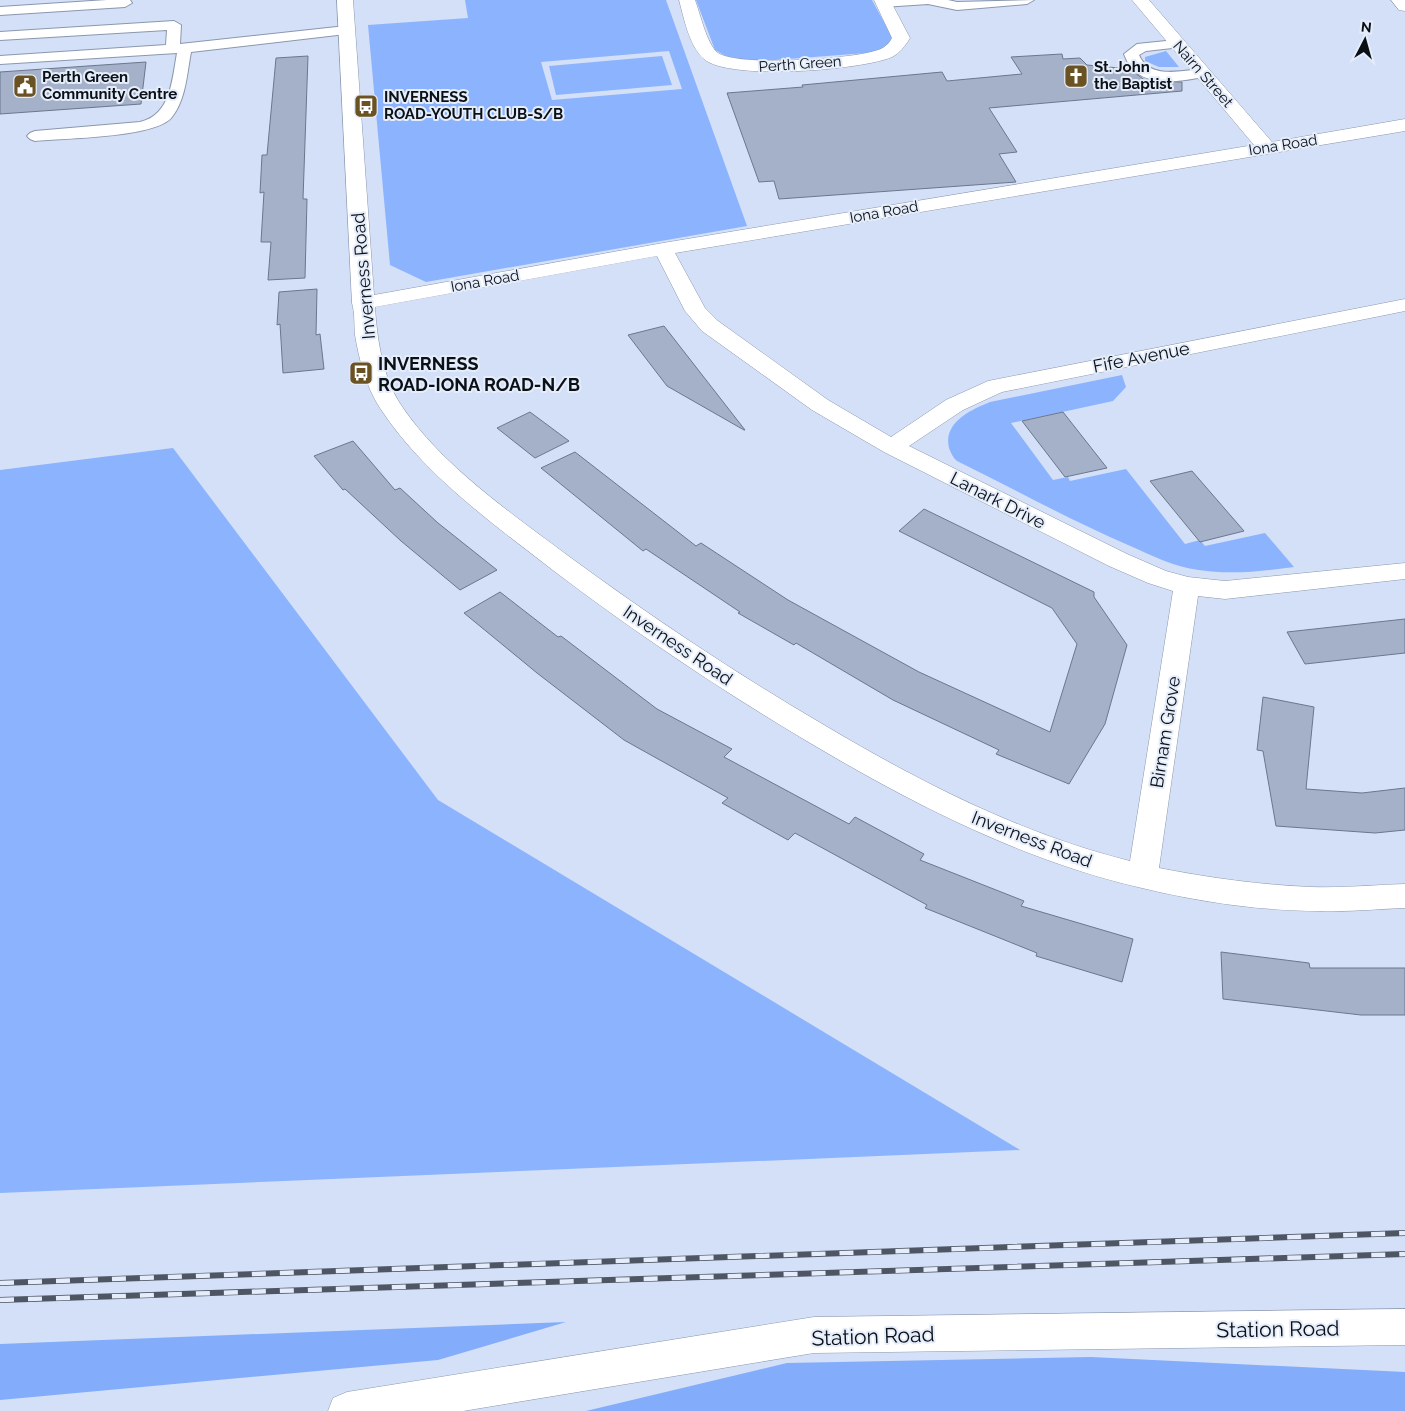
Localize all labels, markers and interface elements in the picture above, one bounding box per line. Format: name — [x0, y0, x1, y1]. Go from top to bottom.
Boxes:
north arrow — [1340, 15, 1390, 65]
text: N — [1360, 19, 1373, 36]
street label: Nairn Street — [1169, 37, 1237, 111]
street label: Perth Green — [758, 52, 842, 76]
place label: St. John the Baptist — [1094, 58, 1173, 93]
church icon: St. John the Baptist — [1063, 63, 1089, 89]
place label: Perth Green Community Centre — [42, 68, 177, 103]
public building icon: Perth Green Community Centre — [12, 73, 38, 99]
place label: INVERNESS ROAD-YOUTH CLUB-S/B — [384, 88, 563, 123]
bus stop icon: INVERNESS ROAD-YOUTH CLUB-S/B — [353, 93, 379, 119]
street label: Iona Road — [1247, 131, 1319, 159]
street label: Iona Road — [848, 197, 920, 227]
street label: Inverness Road — [347, 212, 379, 340]
street label: Iona Road — [449, 266, 521, 296]
street label: Fife Avenue — [1091, 337, 1191, 377]
place label: INVERNESS ROAD-IONA ROAD-N/B — [378, 353, 580, 395]
bus stop icon: INVERNESS ROAD-IONA ROAD-N/B — [348, 360, 374, 386]
street label: Lanark Drive — [947, 467, 1049, 533]
street label: Inverness Road — [619, 601, 737, 689]
street label: Birnam Grove — [1146, 674, 1184, 789]
street label: Inverness Road — [969, 806, 1095, 872]
street label: Station Road — [1216, 1315, 1340, 1343]
street label: Station Road — [811, 1321, 935, 1351]

